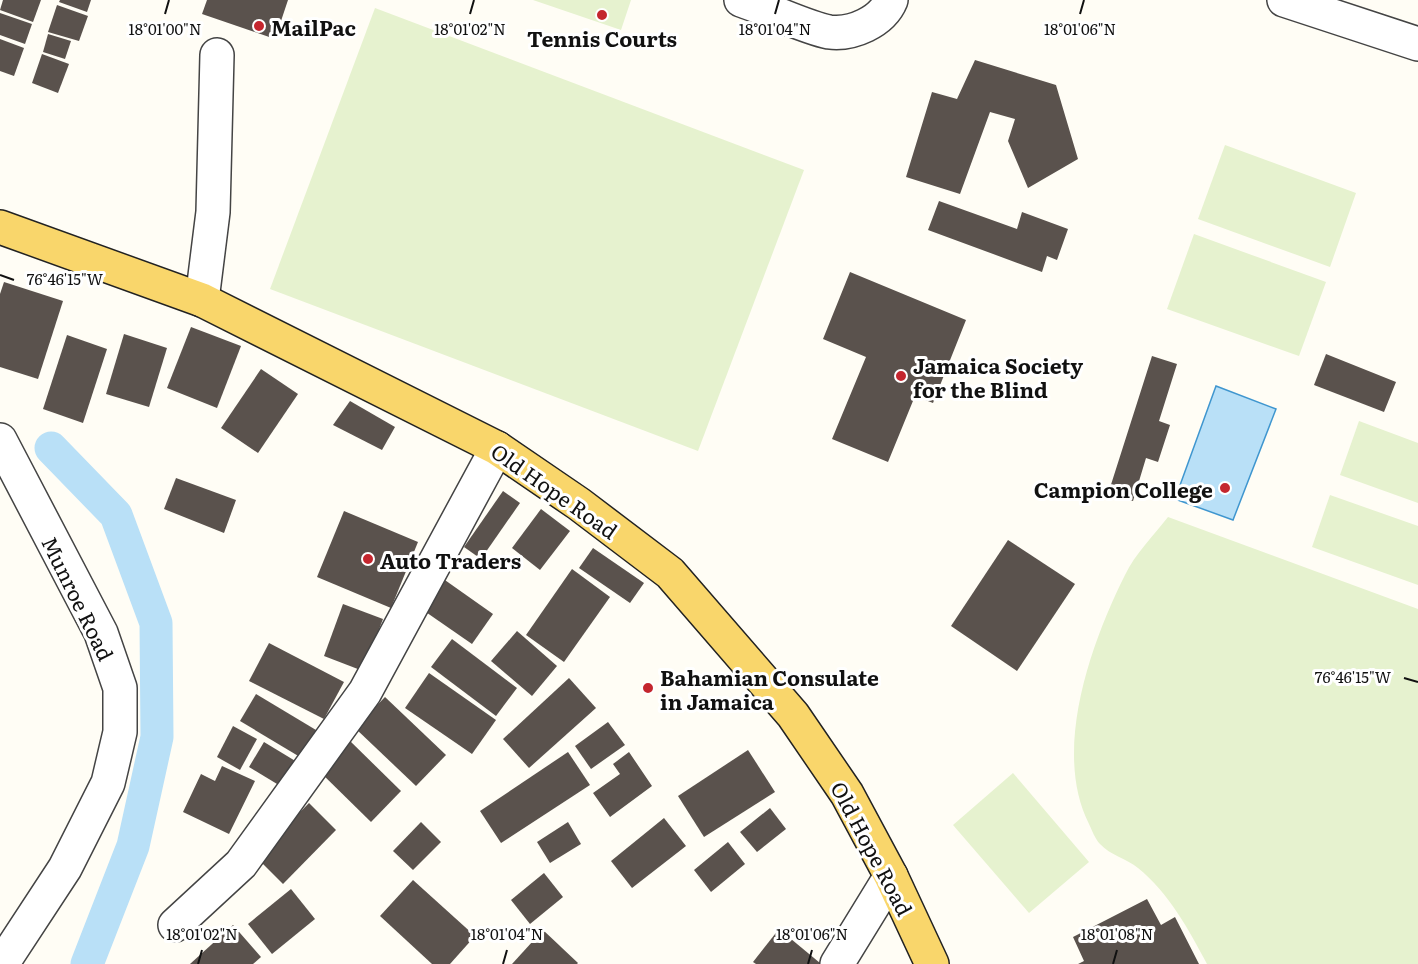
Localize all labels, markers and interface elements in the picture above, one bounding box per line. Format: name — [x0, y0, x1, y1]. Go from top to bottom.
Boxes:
marker: Tennis Courts — [595, 8, 609, 22]
place label: MailPac — [271, 11, 356, 42]
text: 18°01'00"N — [129, 17, 201, 40]
text: 18°01'02"N — [434, 17, 506, 40]
text: 18°01'04"N — [739, 17, 811, 40]
text: 18°01'06"N — [1044, 17, 1116, 40]
marker: MailPac — [252, 19, 266, 33]
place label: Tennis Courts — [527, 22, 677, 53]
text: 76°46'15"W — [27, 267, 104, 290]
place label: Jamaica Society for the Blind — [913, 349, 1083, 404]
marker: Jamaica Society for the Blind — [894, 369, 908, 383]
street label: Old Hope Road — [485, 435, 625, 545]
place label: Campion College — [1034, 473, 1213, 504]
marker: Campion College — [1218, 481, 1232, 495]
street label: Munroe Road — [35, 530, 123, 666]
place label: Auto Traders — [380, 544, 521, 575]
marker: Auto Traders — [361, 552, 375, 566]
place label: Bahamian Consulate in Jamaica — [660, 661, 879, 716]
text: 76°46'15"W — [1315, 665, 1392, 688]
marker: Bahamian Consulate in Jamaica — [641, 681, 655, 695]
street label: Old Hope Road — [825, 775, 922, 921]
text: 18°01'02"N — [166, 922, 238, 945]
text: 18°01'04"N — [471, 922, 543, 945]
text: 18°01'06"N — [776, 922, 848, 945]
text: 18°01'08"N — [1081, 922, 1153, 945]

